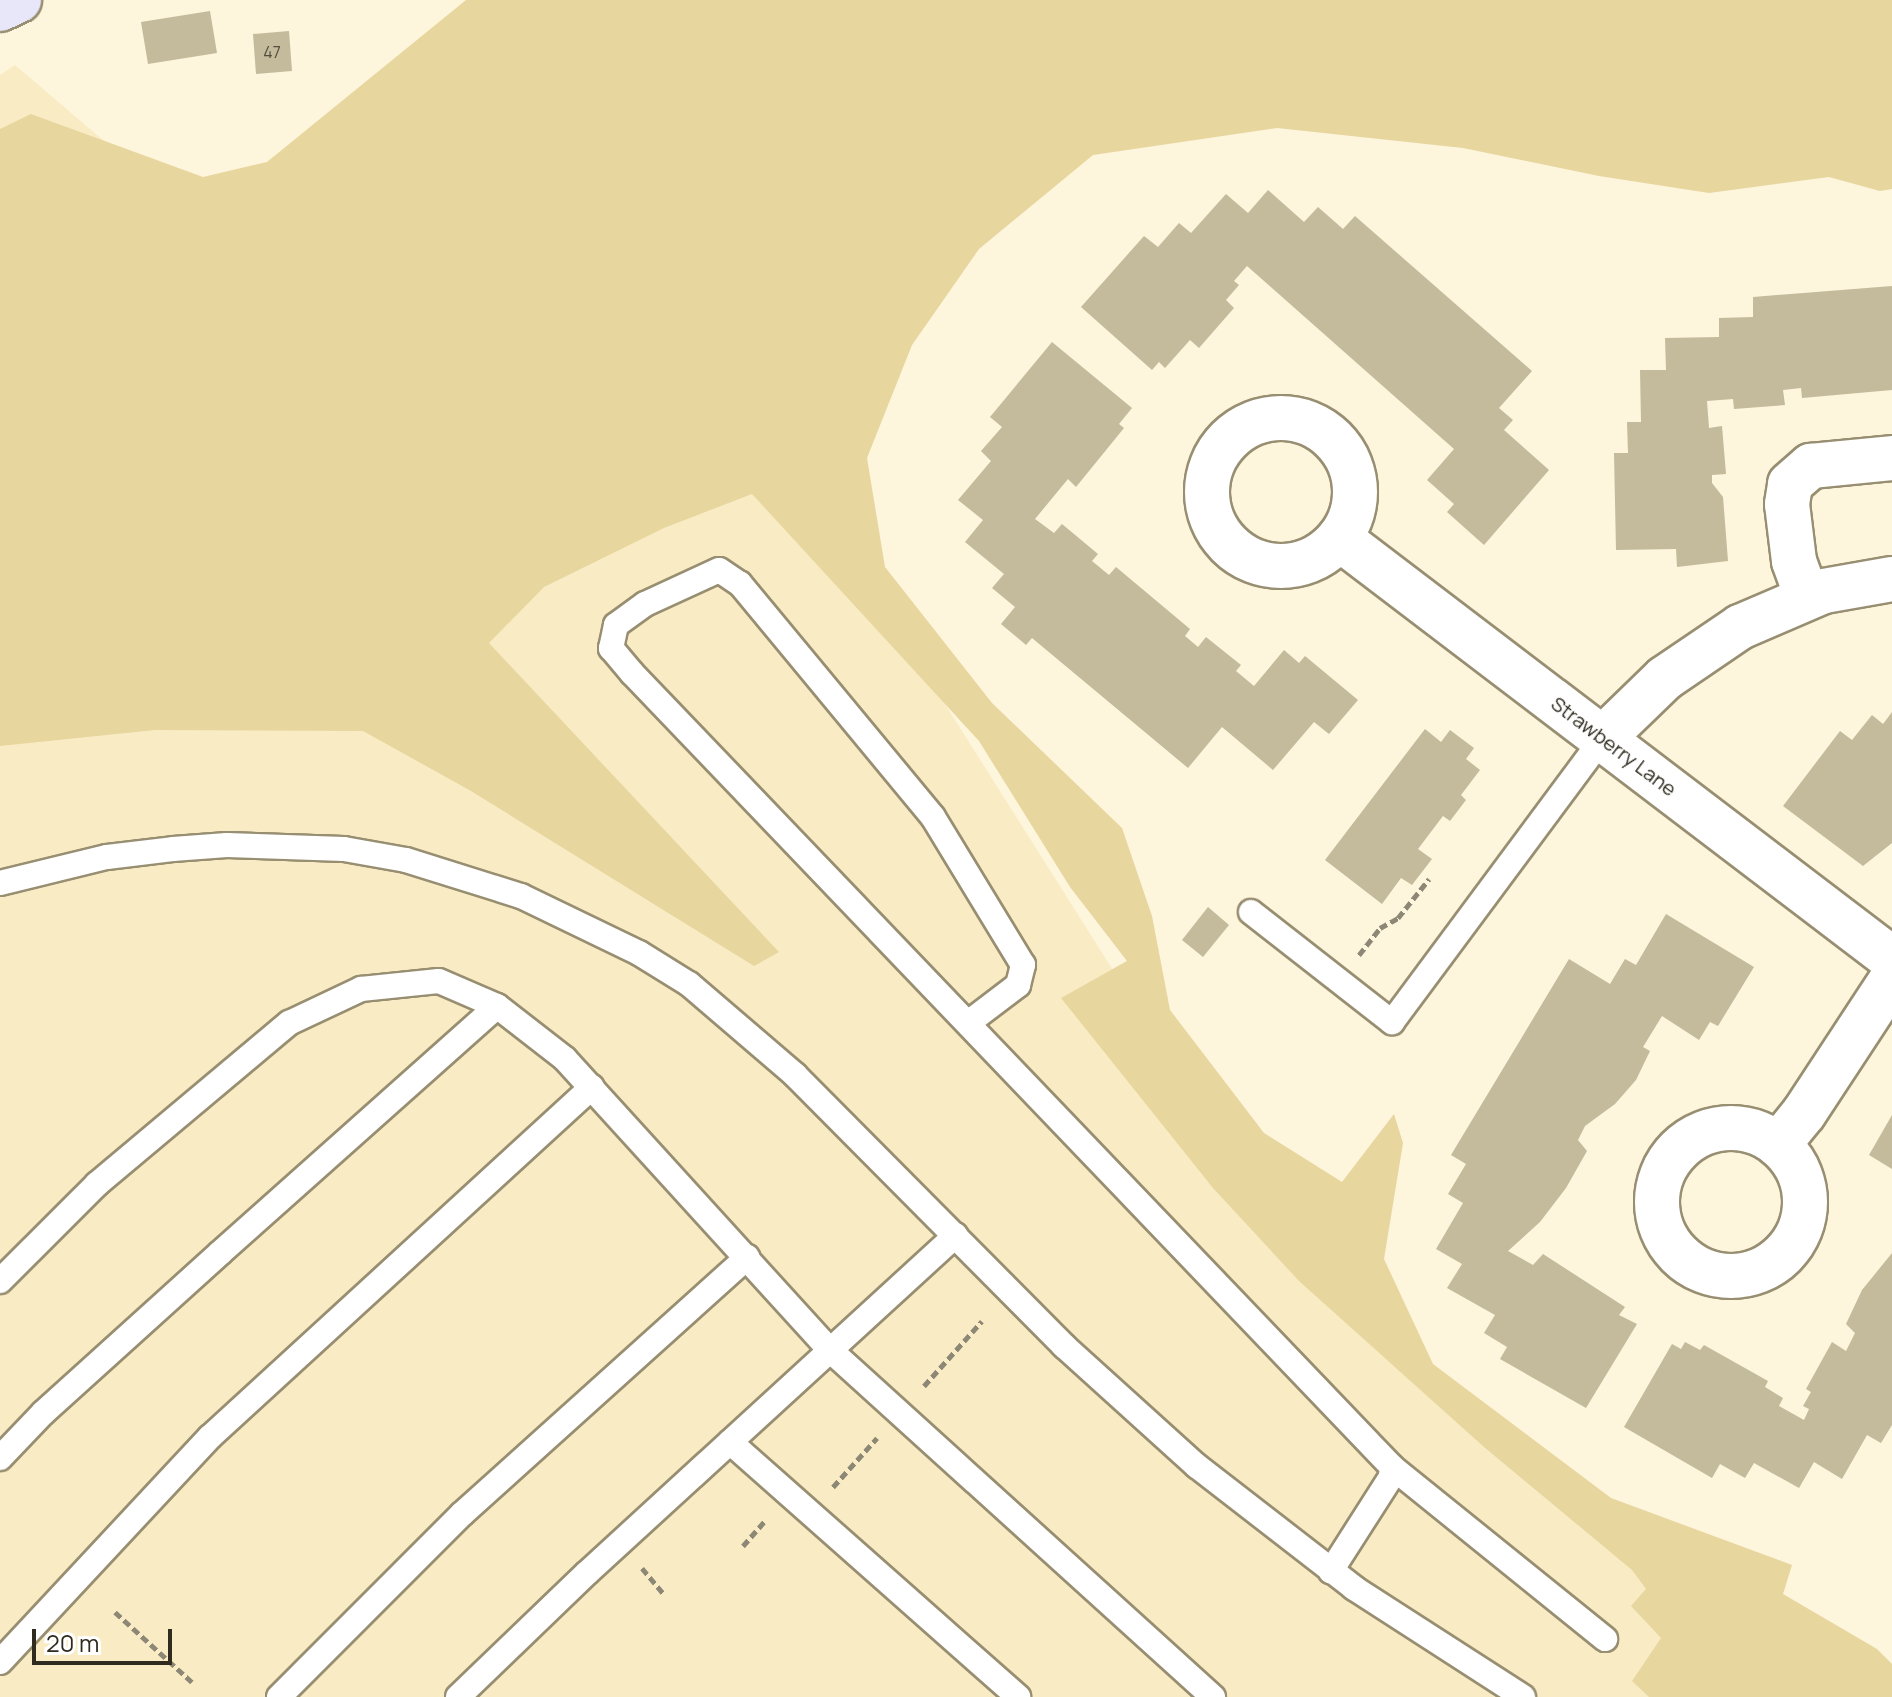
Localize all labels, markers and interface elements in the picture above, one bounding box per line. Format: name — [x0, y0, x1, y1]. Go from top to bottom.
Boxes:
house number: 47 — [263, 42, 281, 62]
street label: Strawberry Lane — [1547, 691, 1681, 801]
scale bar — [36, 1613, 176, 1663]
text: 20 m — [46, 1626, 99, 1659]

